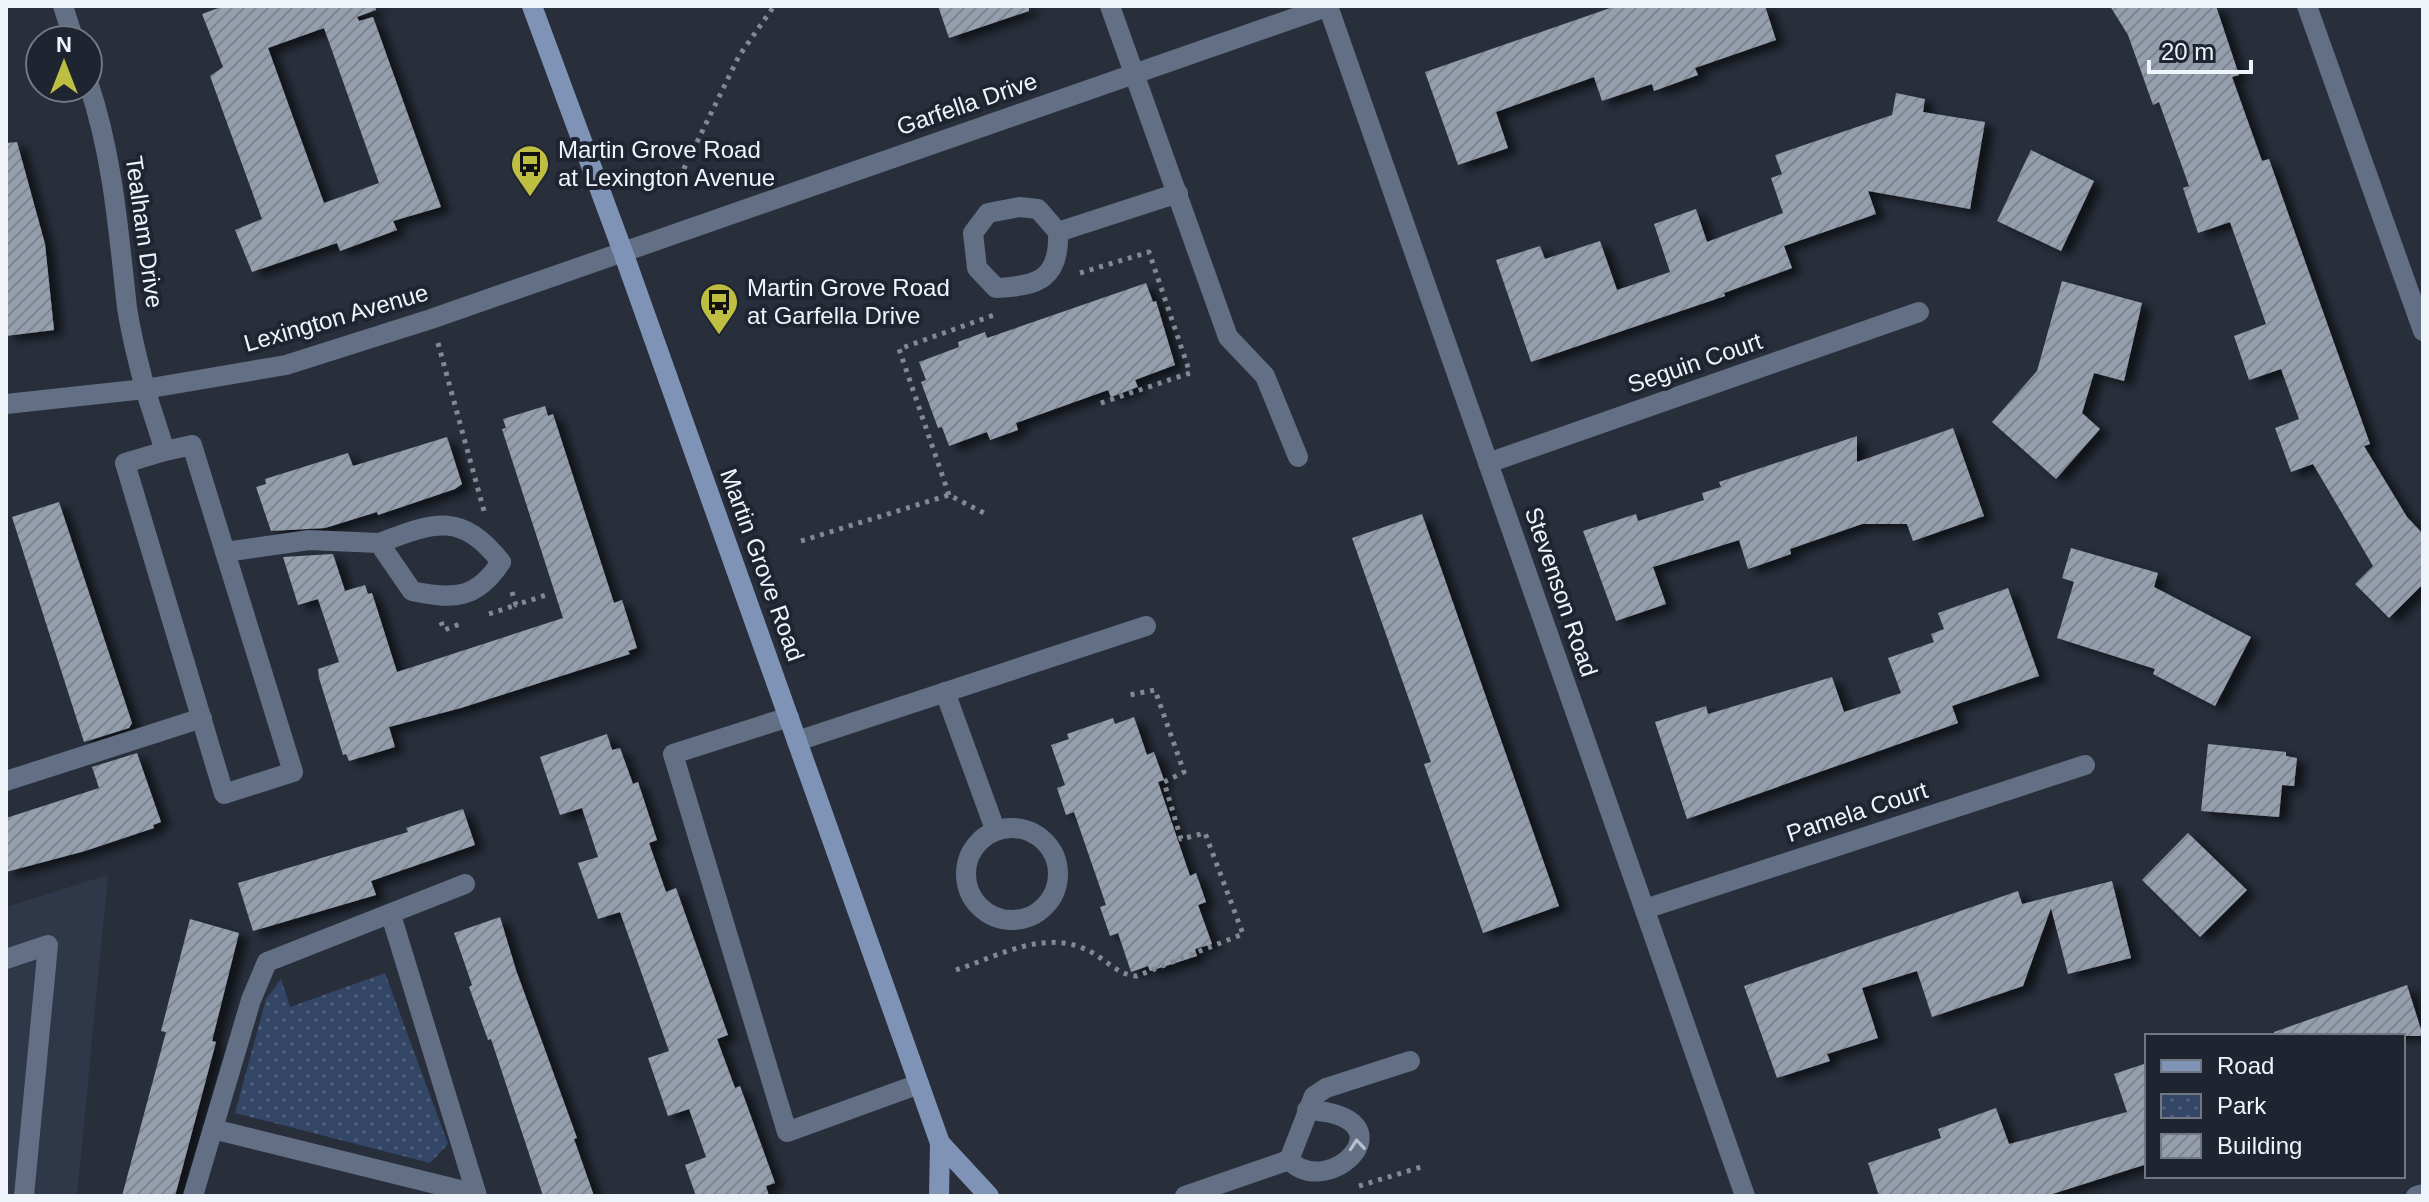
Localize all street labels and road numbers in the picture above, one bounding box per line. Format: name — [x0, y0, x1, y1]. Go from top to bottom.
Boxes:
street label: Garfella Drive — [893, 67, 1041, 140]
street label: Tealham Drive — [120, 154, 169, 310]
street label: Lexington Avenue — [241, 278, 431, 357]
street label: Seguin Court — [1624, 327, 1766, 398]
street label: Martin Grove Road — [715, 465, 810, 665]
street label: Stevenson Road — [1520, 504, 1603, 680]
street label: Pamela Court — [1783, 776, 1931, 847]

